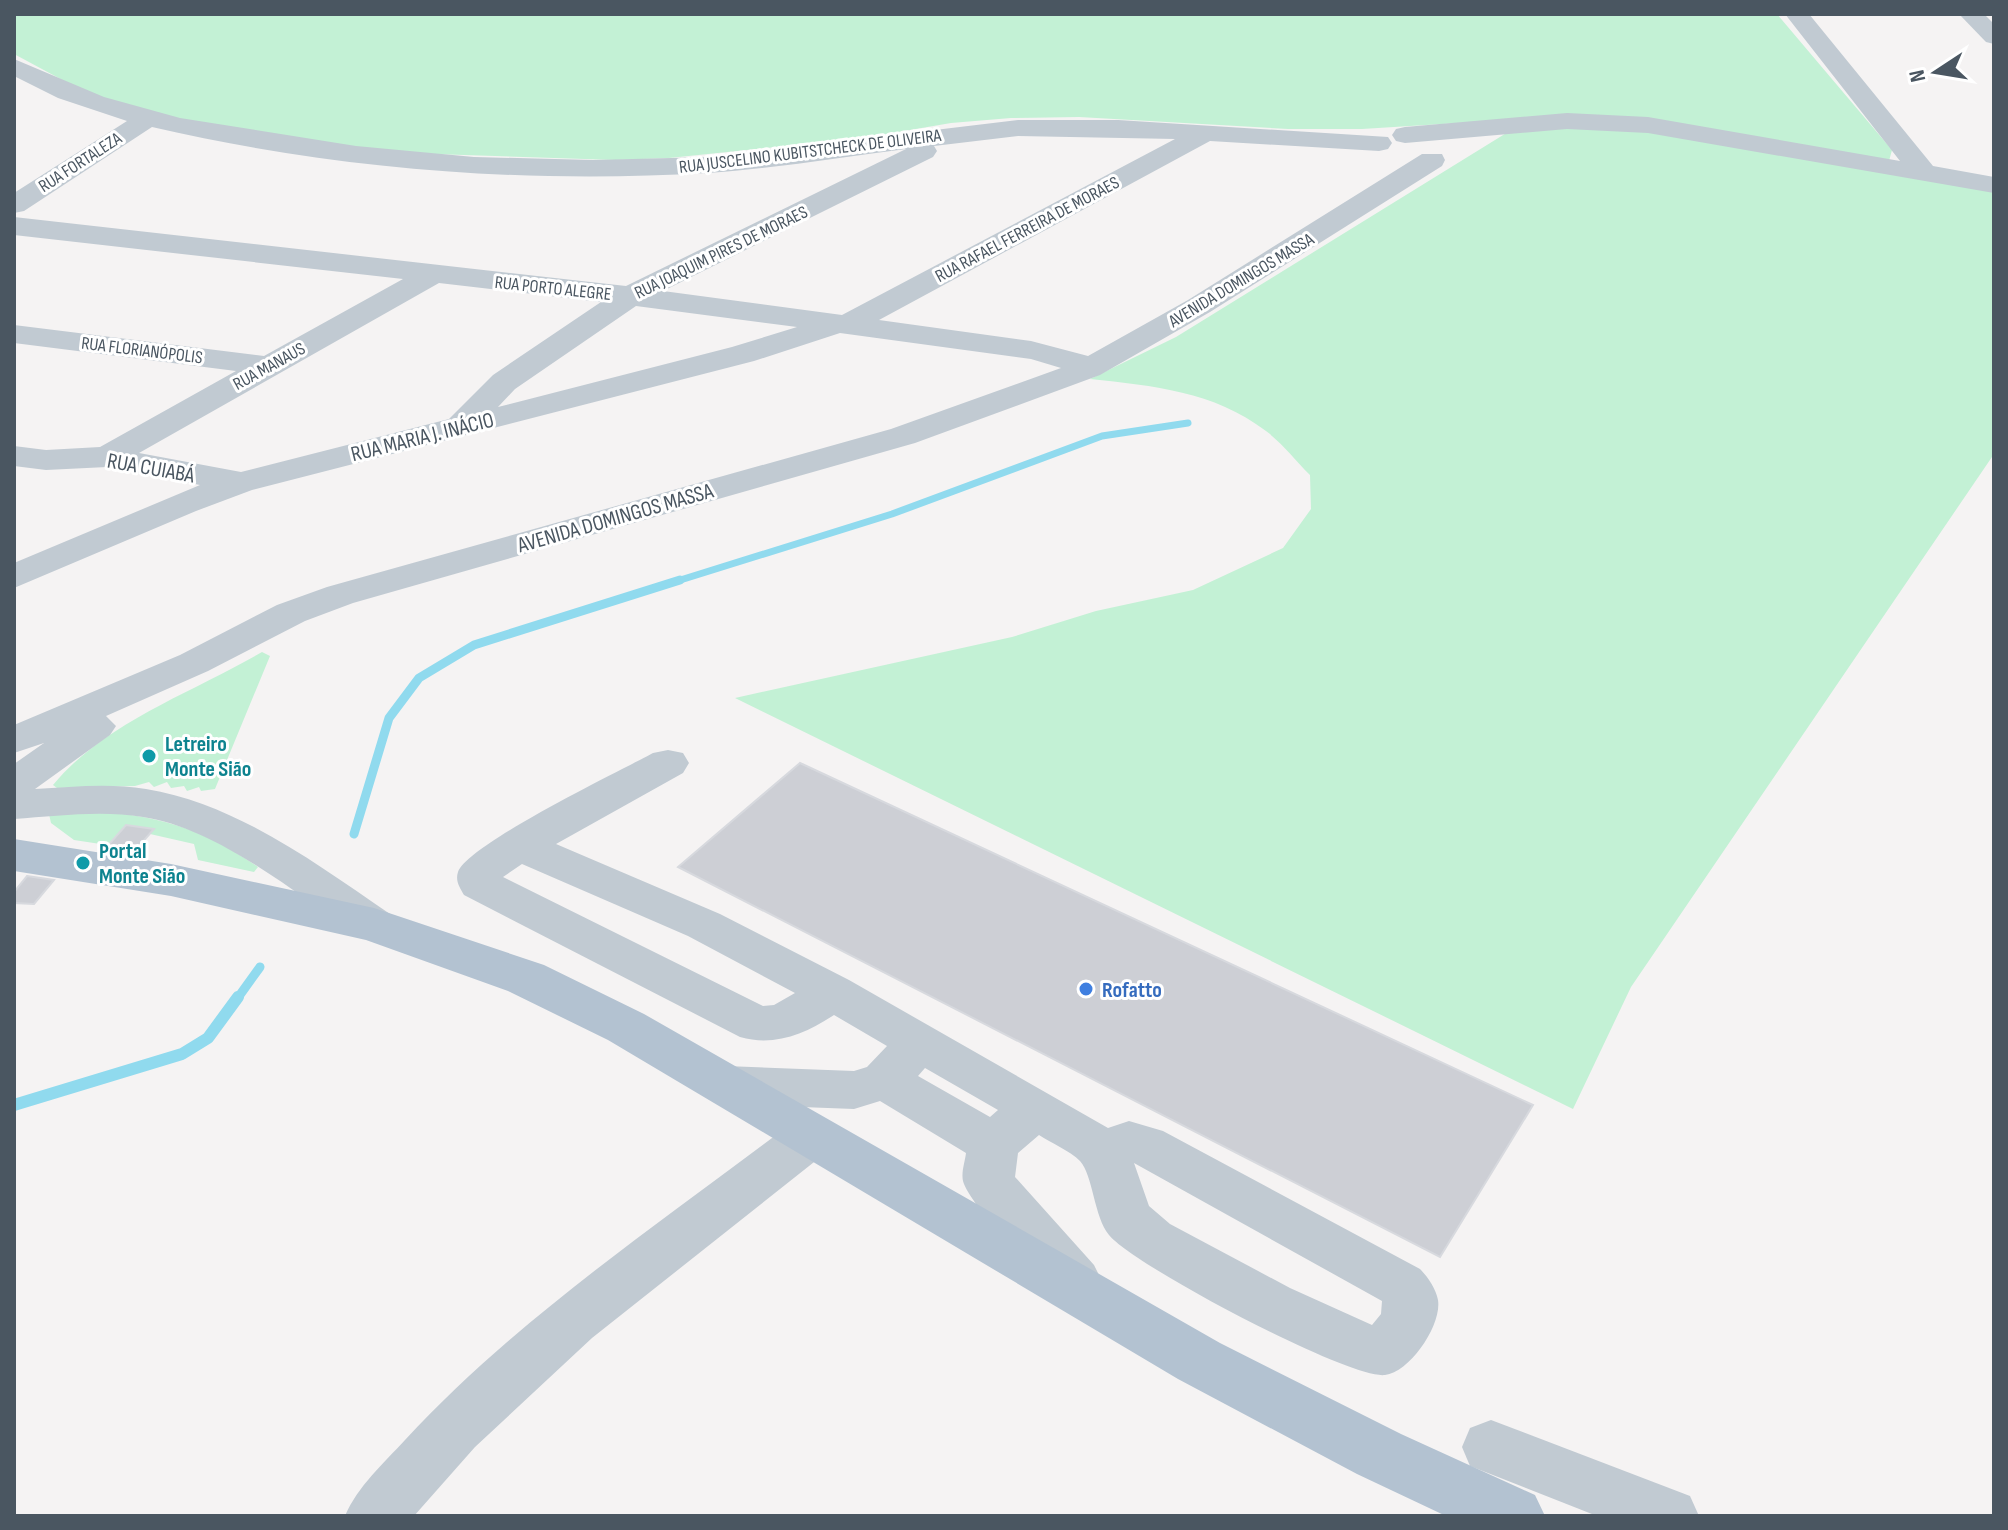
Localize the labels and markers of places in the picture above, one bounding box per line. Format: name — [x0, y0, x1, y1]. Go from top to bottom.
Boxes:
place label: Letreiro Monte Sião — [165, 731, 251, 783]
marker: Letreiro Monte Sião — [140, 747, 158, 765]
place label: Portal Monte Sião — [99, 838, 185, 890]
marker: Portal Monte Sião — [74, 854, 92, 872]
place label: Rofatto — [1102, 977, 1162, 1004]
marker: Rofatto — [1077, 980, 1095, 998]

